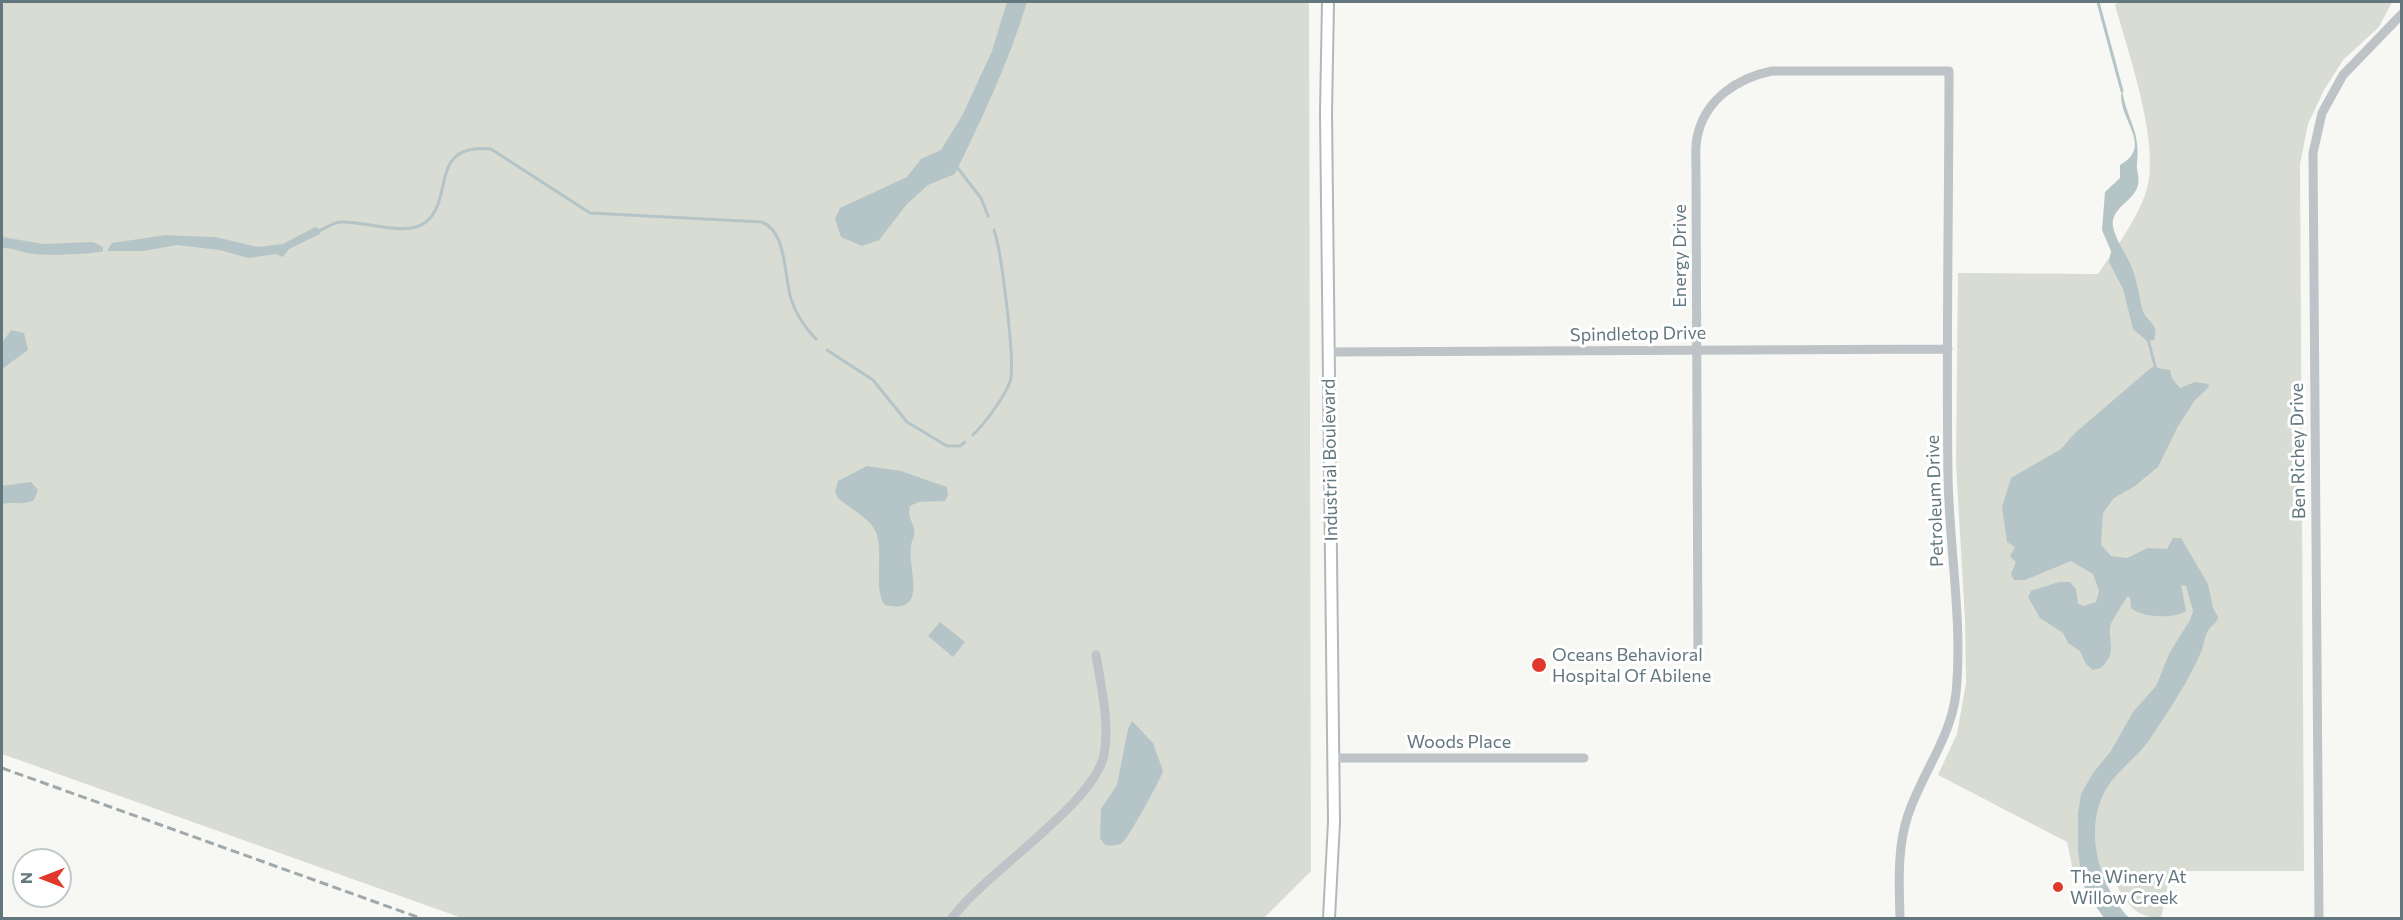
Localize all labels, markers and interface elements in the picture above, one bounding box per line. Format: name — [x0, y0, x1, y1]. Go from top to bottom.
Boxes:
street label: Energy Drive — [1669, 204, 1691, 308]
street label: Spindletop Drive — [1570, 322, 1706, 346]
street label: Industrial Boulevard — [1318, 379, 1342, 541]
street label: Ben Richey Drive — [2286, 383, 2310, 519]
street label: Petroleum Drive — [1922, 435, 1948, 567]
place label: Oceans Behavioral Hospital Of Abilene — [1552, 644, 1711, 686]
marker: Oceans Behavioral Hospital Of Abilene — [1530, 656, 1548, 674]
street label: Woods Place — [1407, 731, 1511, 753]
north arrow — [12, 848, 72, 908]
place label: The Winery At Willow Creek — [2070, 866, 2187, 908]
text: N — [16, 872, 35, 884]
marker: The Winery At Willow Creek — [2051, 880, 2065, 894]

